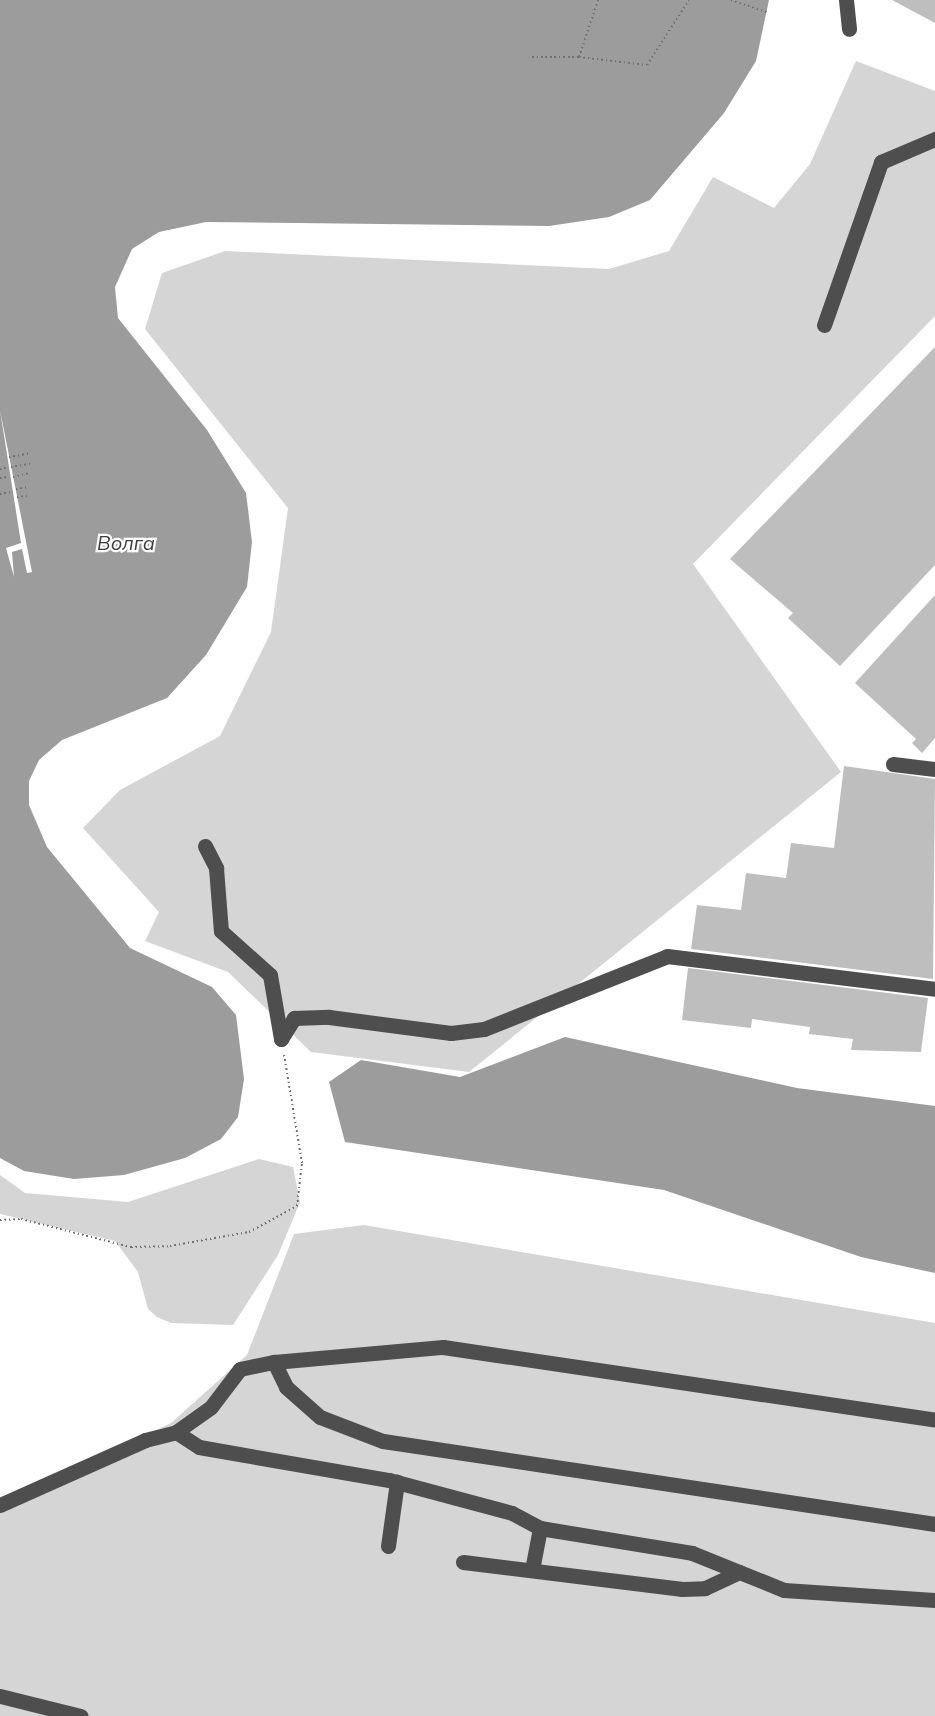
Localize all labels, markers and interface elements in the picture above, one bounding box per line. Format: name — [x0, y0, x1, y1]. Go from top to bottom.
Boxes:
water label: Волга — [97, 530, 155, 554]

